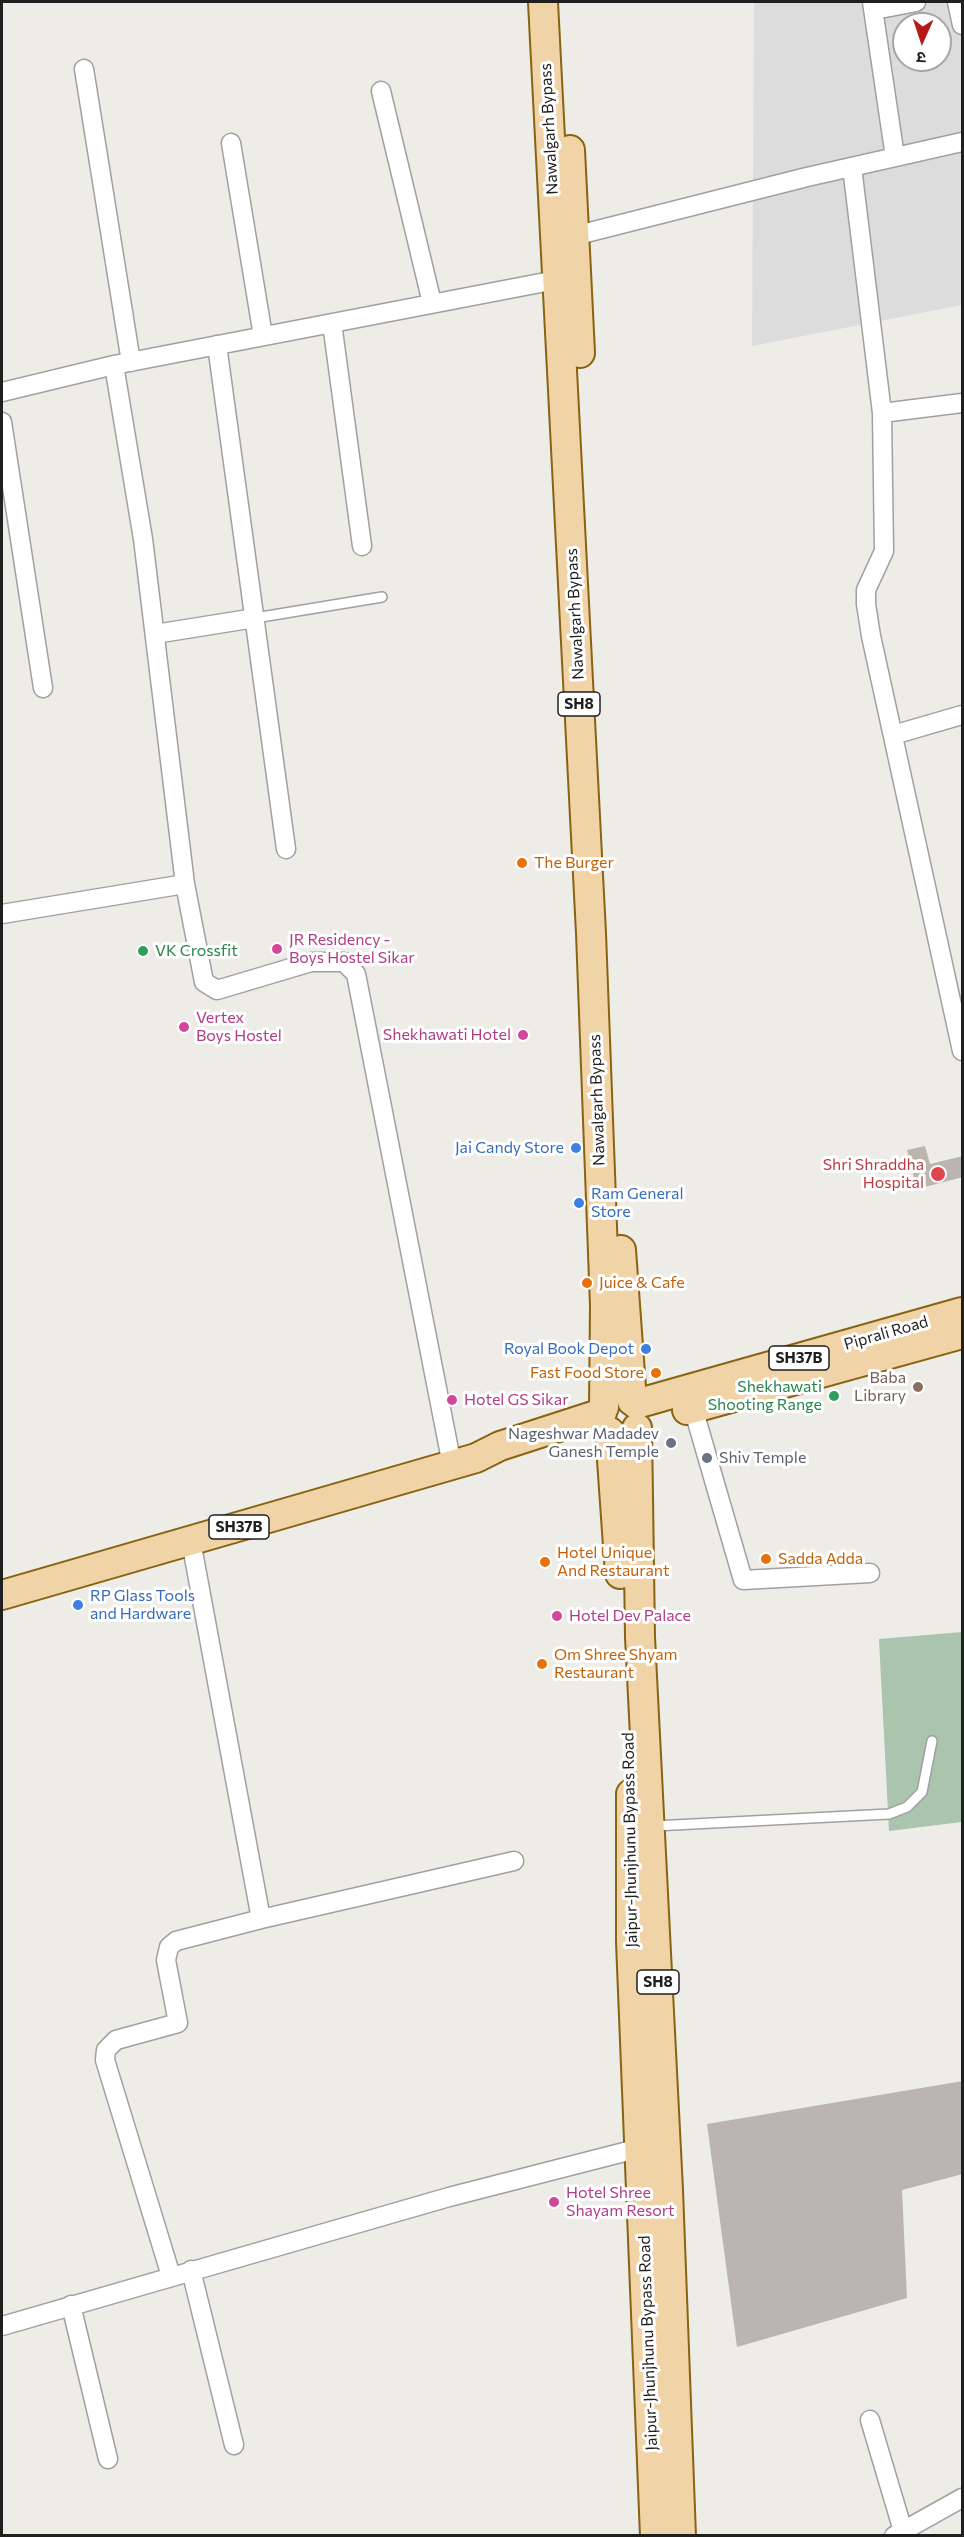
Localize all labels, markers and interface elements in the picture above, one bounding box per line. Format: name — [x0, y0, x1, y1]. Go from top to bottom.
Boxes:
north arrow — [892, 12, 952, 72]
text: उ — [916, 49, 926, 68]
street label: Nawalgarh Bypass — [536, 63, 562, 195]
street label: Nawalgarh Bypass — [562, 548, 588, 680]
road number: SH8 — [558, 692, 600, 716]
place label: The Burger — [534, 853, 614, 873]
marker: The Burger — [515, 856, 529, 870]
place label: JR Residency - Boys Hostel Sikar — [289, 930, 415, 968]
place label: VK Crossfit — [155, 941, 238, 961]
marker: JR Residency - Boys Hostel Sikar — [270, 942, 284, 956]
marker: VK Crossfit — [136, 944, 150, 958]
place label: Vertex Boys Hostel — [196, 1008, 282, 1046]
marker: Vertex Boys Hostel — [177, 1020, 191, 1034]
place label: Shekhawati Hotel — [383, 1025, 511, 1045]
marker: Shekhawati Hotel — [516, 1028, 530, 1042]
street label: Nawalgarh Bypass — [585, 1034, 609, 1166]
place label: Jai Candy Store — [455, 1138, 564, 1158]
marker: Jai Candy Store — [569, 1141, 583, 1155]
place label: Shri Shraddha Hospital — [823, 1155, 924, 1193]
marker: Shri Shraddha Hospital — [929, 1165, 947, 1183]
place label: Ram General Store — [591, 1184, 684, 1222]
marker: Ram General Store — [572, 1196, 586, 1210]
place label: Juice & Cafe — [599, 1273, 685, 1293]
marker: Juice & Cafe — [580, 1276, 594, 1290]
street label: Piprali Road — [842, 1312, 930, 1354]
place label: Royal Book Depot — [504, 1339, 634, 1359]
marker: Royal Book Depot — [639, 1342, 653, 1356]
road number: SH37B — [769, 1346, 829, 1370]
place label: Fast Food Store — [530, 1363, 644, 1383]
marker: Fast Food Store — [649, 1366, 663, 1380]
place label: Baba Library — [854, 1368, 906, 1406]
place label: Shekhawati Shooting Range — [708, 1377, 822, 1415]
marker: Baba Library — [911, 1380, 925, 1394]
marker: Shekhawati Shooting Range — [827, 1389, 841, 1403]
place label: Hotel GS Sikar — [464, 1390, 569, 1410]
marker: Hotel GS Sikar — [445, 1393, 459, 1407]
place label: Nageshwar Madadev Ganesh Temple — [508, 1424, 659, 1462]
marker: Nageshwar Madadev Ganesh Temple — [664, 1436, 678, 1450]
place label: Shiv Temple — [719, 1448, 806, 1468]
marker: Shiv Temple — [700, 1451, 714, 1465]
road number: SH37B — [209, 1515, 269, 1539]
place label: Hotel Unique And Restaurant — [557, 1543, 670, 1581]
place label: Sadda Adda — [778, 1549, 863, 1569]
marker: Sadda Adda — [759, 1552, 773, 1566]
marker: Hotel Unique And Restaurant — [538, 1555, 552, 1569]
place label: RP Glass Tools and Hardware — [90, 1586, 195, 1624]
marker: RP Glass Tools and Hardware — [71, 1598, 85, 1612]
place label: Hotel Dev Palace — [569, 1606, 691, 1626]
marker: Hotel Dev Palace — [550, 1609, 564, 1623]
place label: Om Shree Shyam Restaurant — [554, 1645, 678, 1683]
marker: Om Shree Shyam Restaurant — [535, 1657, 549, 1671]
street label: Jaipur-Jhunjhunu Bypass Road — [619, 1732, 641, 1948]
road number: SH8 — [637, 1970, 679, 1994]
place label: Hotel Shree Shayam Resort — [566, 2183, 675, 2221]
marker: Hotel Shree Shayam Resort — [547, 2195, 561, 2209]
street label: Jaipur-Jhunjhunu Bypass Road — [635, 2235, 661, 2451]

